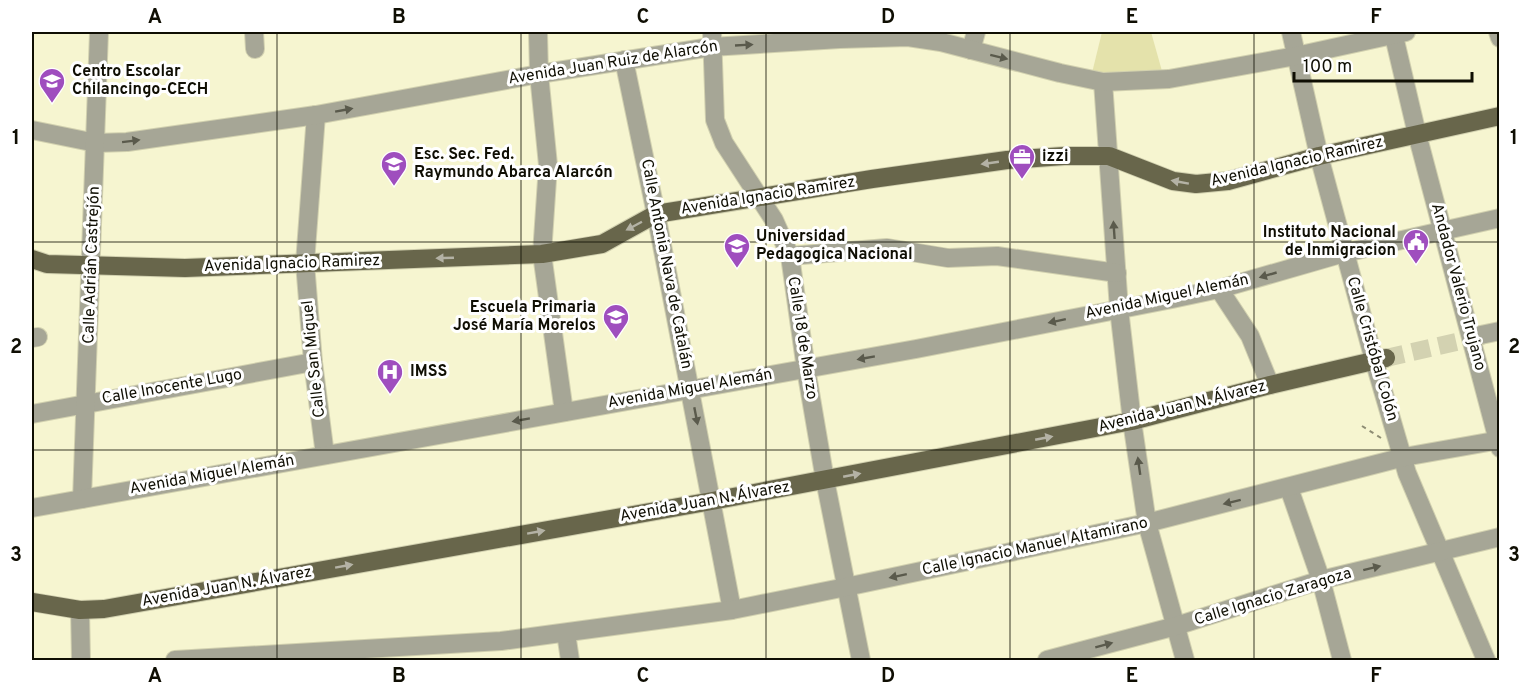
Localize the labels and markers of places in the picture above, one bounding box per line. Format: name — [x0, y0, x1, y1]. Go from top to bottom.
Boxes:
place label: Centro Escolar Chilancingo-CECH — [72, 62, 208, 100]
school or university icon: Centro Escolar Chilancingo-CECH — [37, 66, 67, 104]
office icon: izzi — [1007, 142, 1037, 180]
place label: Esc. Sec. Fed. Raymundo Abarca Alarcón — [414, 145, 613, 183]
place label: izzi — [1042, 147, 1068, 167]
school or university icon: Esc. Sec. Fed. Raymundo Abarca Alarcón — [379, 149, 409, 187]
place label: Instituto Nacional de Inmigracion — [1263, 223, 1396, 261]
place label: Universidad Pedagogica Nacional — [756, 227, 913, 265]
public building icon: Instituto Nacional de Inmigracion — [1401, 227, 1431, 265]
school or university icon: Universidad Pedagogica Nacional — [722, 231, 752, 269]
place label: Escuela Primaria José María Morelos — [453, 298, 596, 336]
school or university icon: Escuela Primaria José María Morelos — [601, 302, 631, 340]
hospital icon: IMSS — [375, 357, 405, 395]
place label: IMSS — [410, 362, 447, 382]

